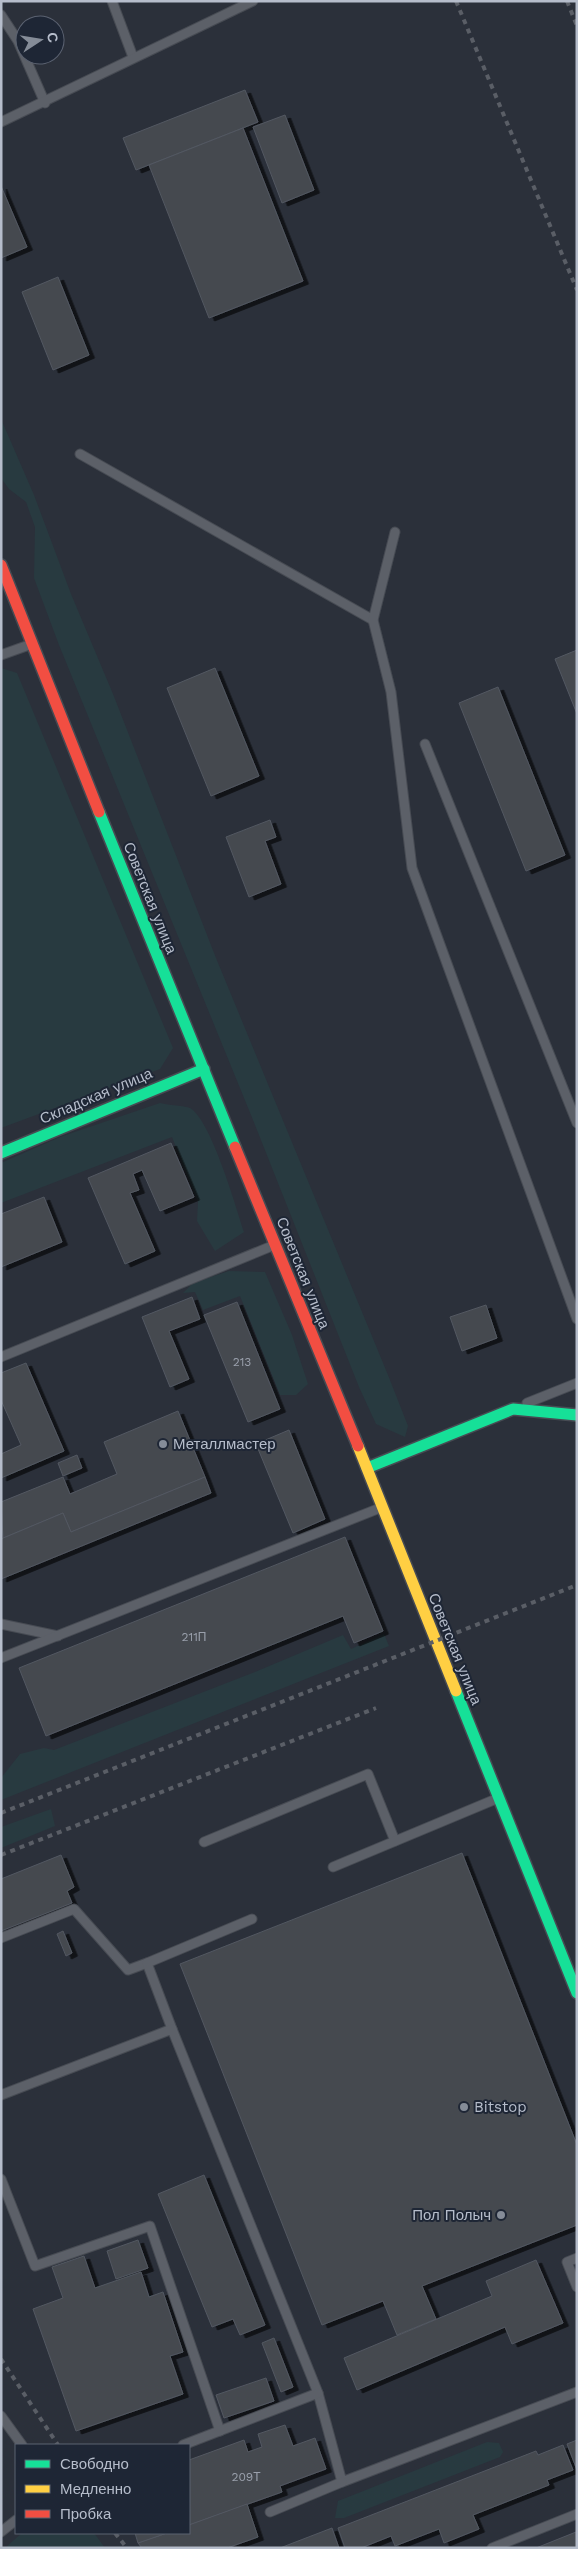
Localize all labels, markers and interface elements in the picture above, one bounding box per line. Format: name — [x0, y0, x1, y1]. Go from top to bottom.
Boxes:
north arrow — [15, 15, 65, 65]
text: С — [44, 31, 62, 44]
street label: Советская улица — [119, 840, 181, 957]
street label: Складская улица — [37, 1064, 156, 1128]
street label: Советская улица — [272, 1215, 334, 1332]
house number: 213 — [233, 1355, 251, 1369]
place label: Металлмастер — [173, 1435, 276, 1453]
marker: Металлмастер — [157, 1438, 169, 1450]
street label: Советская улица — [424, 1591, 486, 1708]
house number: 211П — [182, 1630, 206, 1644]
place label: Bitstop — [474, 2098, 527, 2116]
marker: Bitstop — [458, 2101, 470, 2113]
place label: Пол Полыч — [412, 2206, 491, 2224]
marker: Пол Полыч — [495, 2209, 507, 2221]
legend — [15, 2444, 190, 2534]
text: Свободно — [60, 2455, 129, 2473]
house number: 209Т — [231, 2470, 261, 2484]
text: Медленно — [60, 2480, 131, 2498]
text: Пробка — [60, 2505, 112, 2523]

